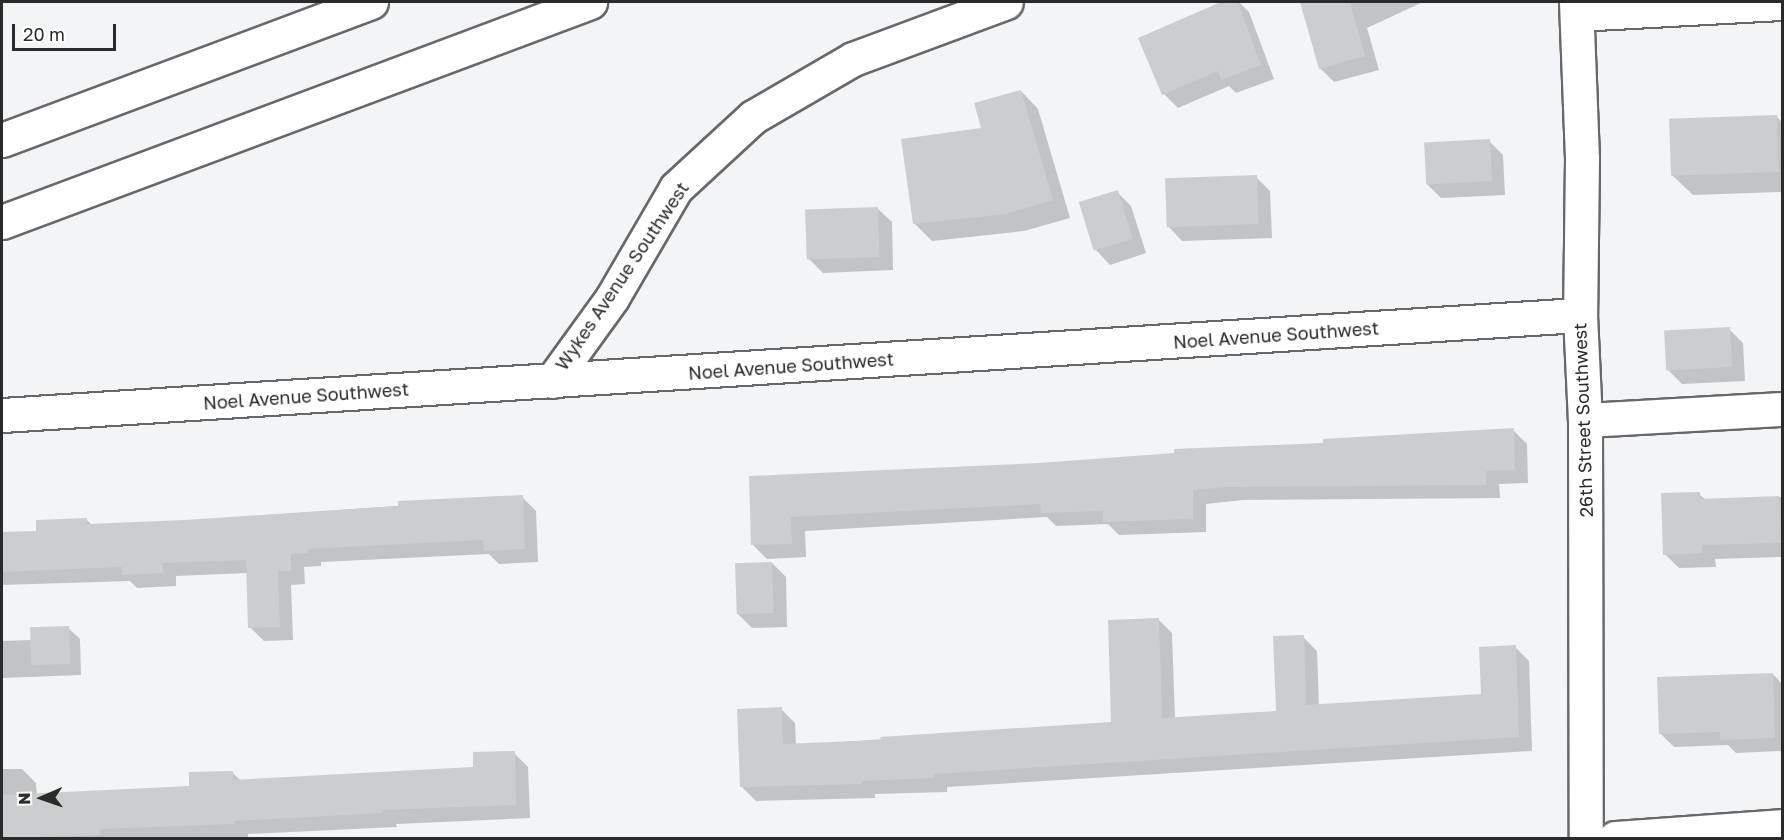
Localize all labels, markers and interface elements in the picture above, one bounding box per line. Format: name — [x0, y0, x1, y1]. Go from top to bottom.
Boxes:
scale bar — [15, 12, 118, 50]
text: 20 m — [23, 23, 65, 45]
street label: Wykes Avenue Southwest — [551, 178, 693, 374]
street label: Noel Avenue Southwest — [1172, 317, 1380, 353]
street label: 26th Street Southwest — [1569, 322, 1597, 518]
street label: Noel Avenue Southwest — [687, 348, 895, 384]
street label: Noel Avenue Southwest — [202, 378, 410, 414]
north arrow — [12, 768, 72, 828]
text: N — [14, 792, 34, 805]

